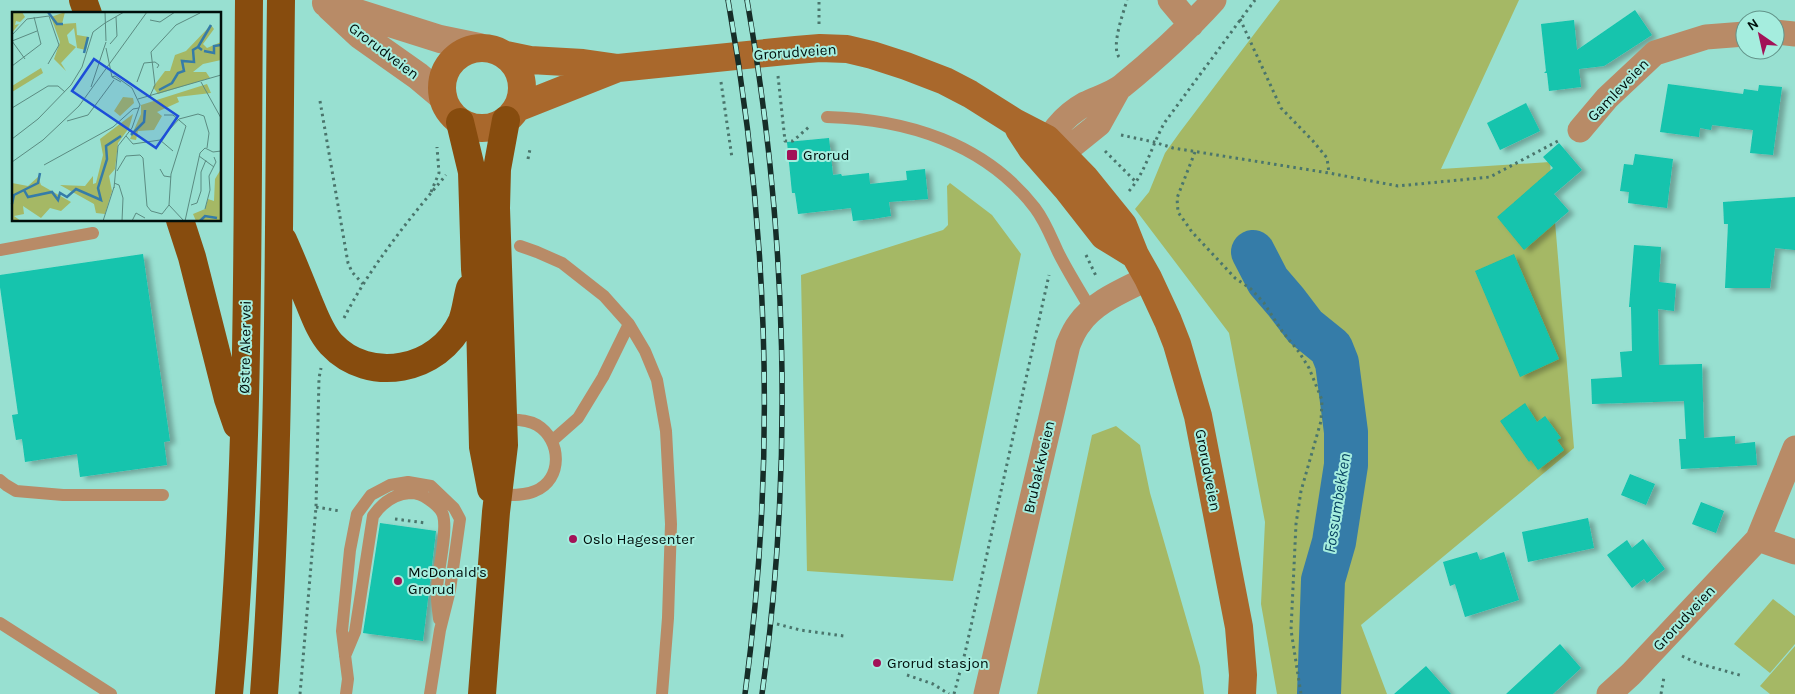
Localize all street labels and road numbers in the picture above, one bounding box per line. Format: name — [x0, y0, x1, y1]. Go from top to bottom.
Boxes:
street label: Grorudveien — [345, 19, 423, 83]
street label: Grorudveien — [753, 40, 837, 64]
street label: Gamleveien — [1584, 55, 1652, 125]
street label: Østre Aker vei — [235, 300, 255, 394]
street label: Brubakkveien — [1020, 419, 1058, 515]
street label: Grorudveien — [1191, 427, 1225, 513]
street label: Grorudveien — [1649, 581, 1719, 655]

